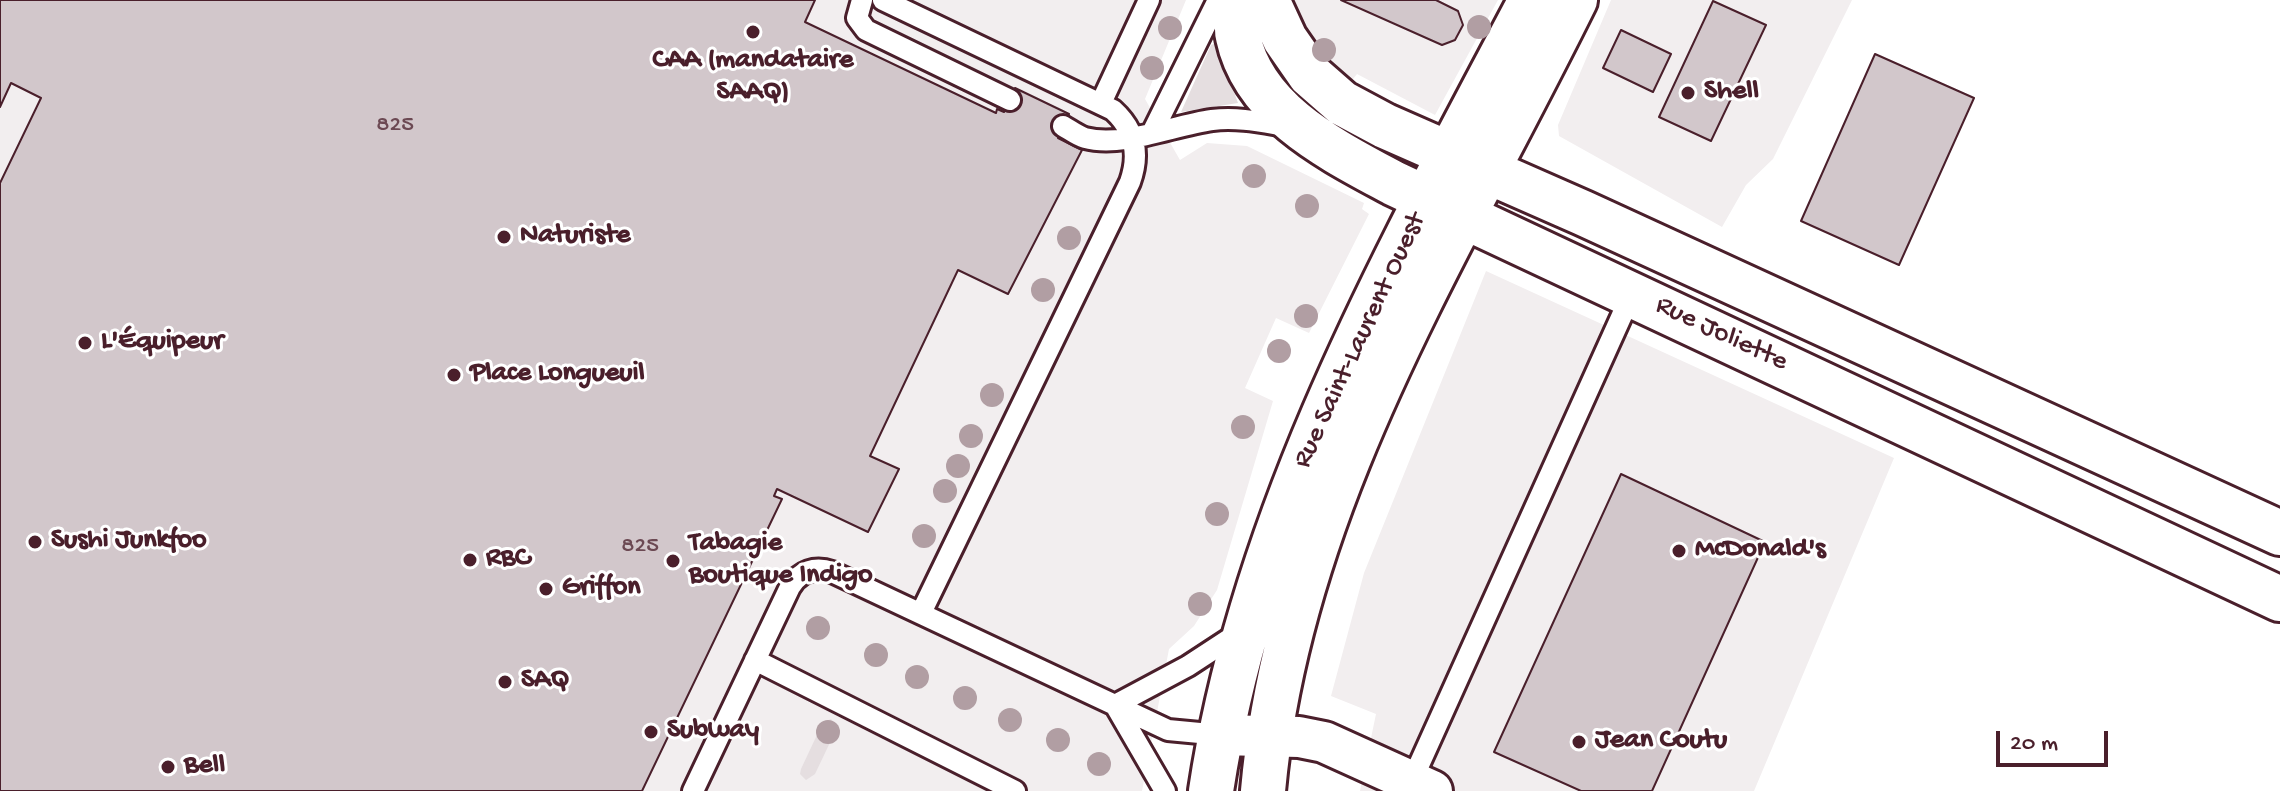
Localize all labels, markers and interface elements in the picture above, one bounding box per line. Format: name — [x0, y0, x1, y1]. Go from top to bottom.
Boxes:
marker: CAA (mandataire SAAQ) — [744, 23, 762, 41]
place label: CAA (mandataire SAAQ) — [653, 45, 853, 111]
place label: Shell — [1704, 76, 1759, 110]
marker: Shell — [1679, 84, 1697, 102]
house number: 825 — [376, 112, 414, 140]
street label: Rue Saint-Laurent Ouest — [1287, 208, 1435, 474]
place label: Naturiste — [520, 220, 631, 254]
marker: Naturiste — [495, 228, 513, 246]
street label: Rue Joliette — [1649, 290, 1793, 380]
place label: L'Équipeur — [101, 326, 223, 360]
marker: L'Équipeur — [76, 334, 94, 352]
place label: Place Longueuil — [470, 358, 645, 392]
marker: Place Longueuil — [445, 366, 463, 384]
place label: Sushi Junkfoo — [51, 525, 207, 559]
place label: Tabagie Boutique Indigo — [689, 528, 872, 594]
marker: Sushi Junkfoo — [26, 533, 44, 551]
house number: 825 — [621, 533, 659, 561]
place label: McDonald's — [1695, 534, 1826, 568]
marker: McDonald's — [1670, 542, 1688, 560]
place label: RBC — [486, 543, 530, 577]
marker: RBC — [461, 551, 479, 569]
marker: Tabagie Boutique Indigo — [664, 552, 682, 570]
place label: Griffon — [562, 572, 641, 606]
marker: Griffon — [537, 580, 555, 598]
place label: SAQ — [521, 665, 569, 699]
marker: SAQ — [496, 673, 514, 691]
place label: Subway — [667, 715, 759, 749]
scale bar — [2000, 715, 2112, 765]
marker: Subway — [642, 723, 660, 741]
place label: Jean Coutu — [1595, 725, 1727, 759]
text: 20 m — [2010, 730, 2058, 759]
marker: Jean Coutu — [1570, 733, 1588, 751]
place label: Bell — [184, 750, 225, 784]
marker: Bell — [159, 758, 177, 776]

